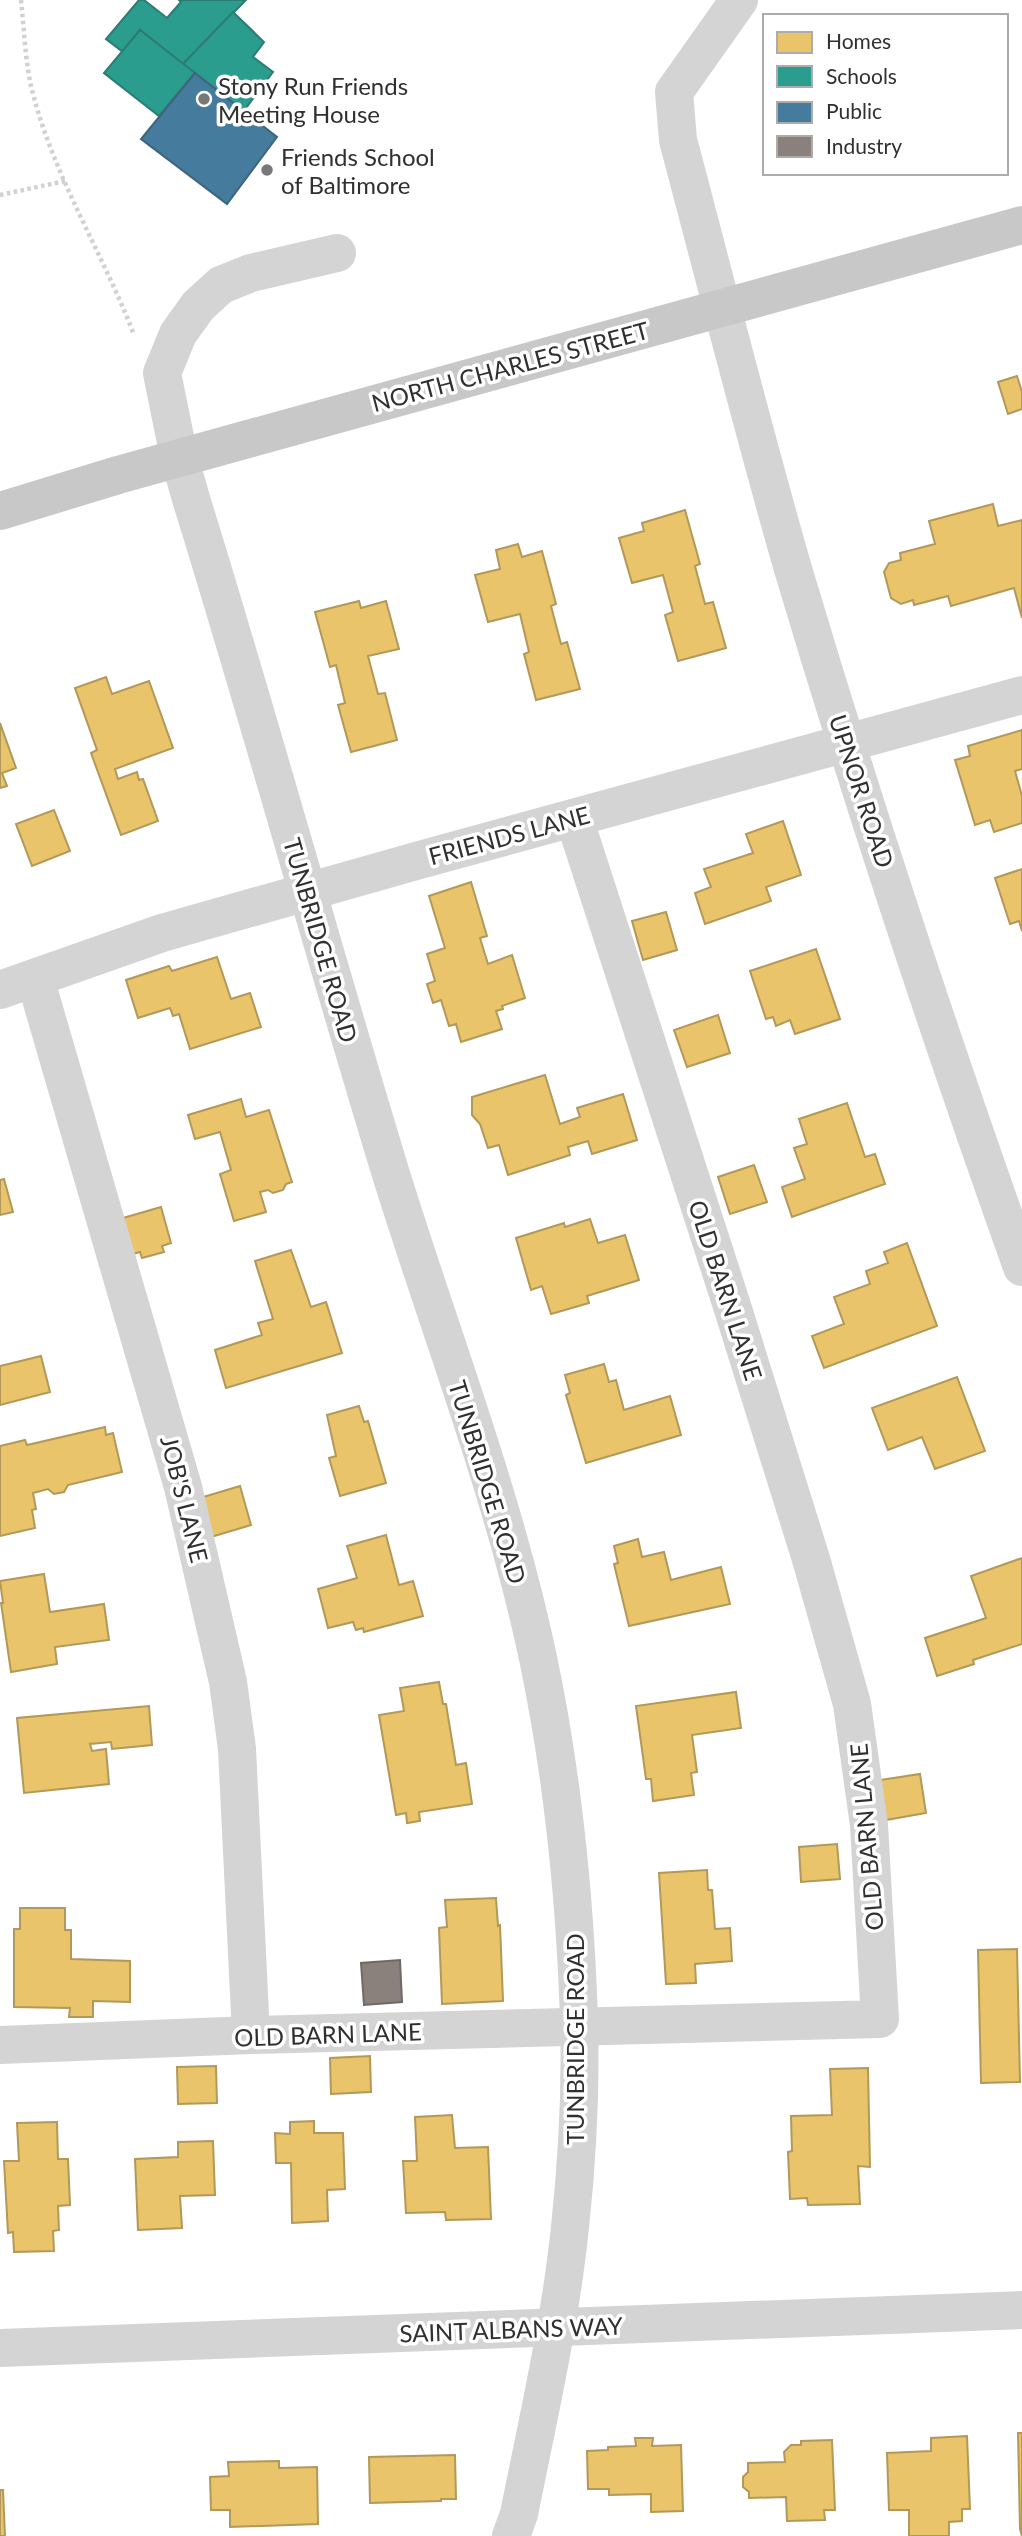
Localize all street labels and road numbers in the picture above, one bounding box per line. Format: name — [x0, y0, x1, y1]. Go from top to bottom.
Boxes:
street label: NORTH CHARLES STREET — [368, 315, 652, 417]
street label: UPNOR ROAD — [824, 711, 900, 871]
street label: FRIENDS LANE — [425, 800, 593, 870]
street label: TUNBRIDGE ROAD — [278, 834, 364, 1046]
street label: OLD BARN LANE — [683, 1196, 769, 1384]
street label: TUNBRIDGE ROAD — [443, 1377, 533, 1587]
street label: JOB'S LANE — [155, 1433, 215, 1565]
street label: OLD BARN LANE — [843, 1742, 889, 1932]
street label: TUNBRIDGE ROAD — [560, 1933, 589, 2145]
street label: OLD BARN LANE — [234, 2016, 422, 2052]
street label: SAINT ALBANS WAY — [399, 2311, 623, 2347]

